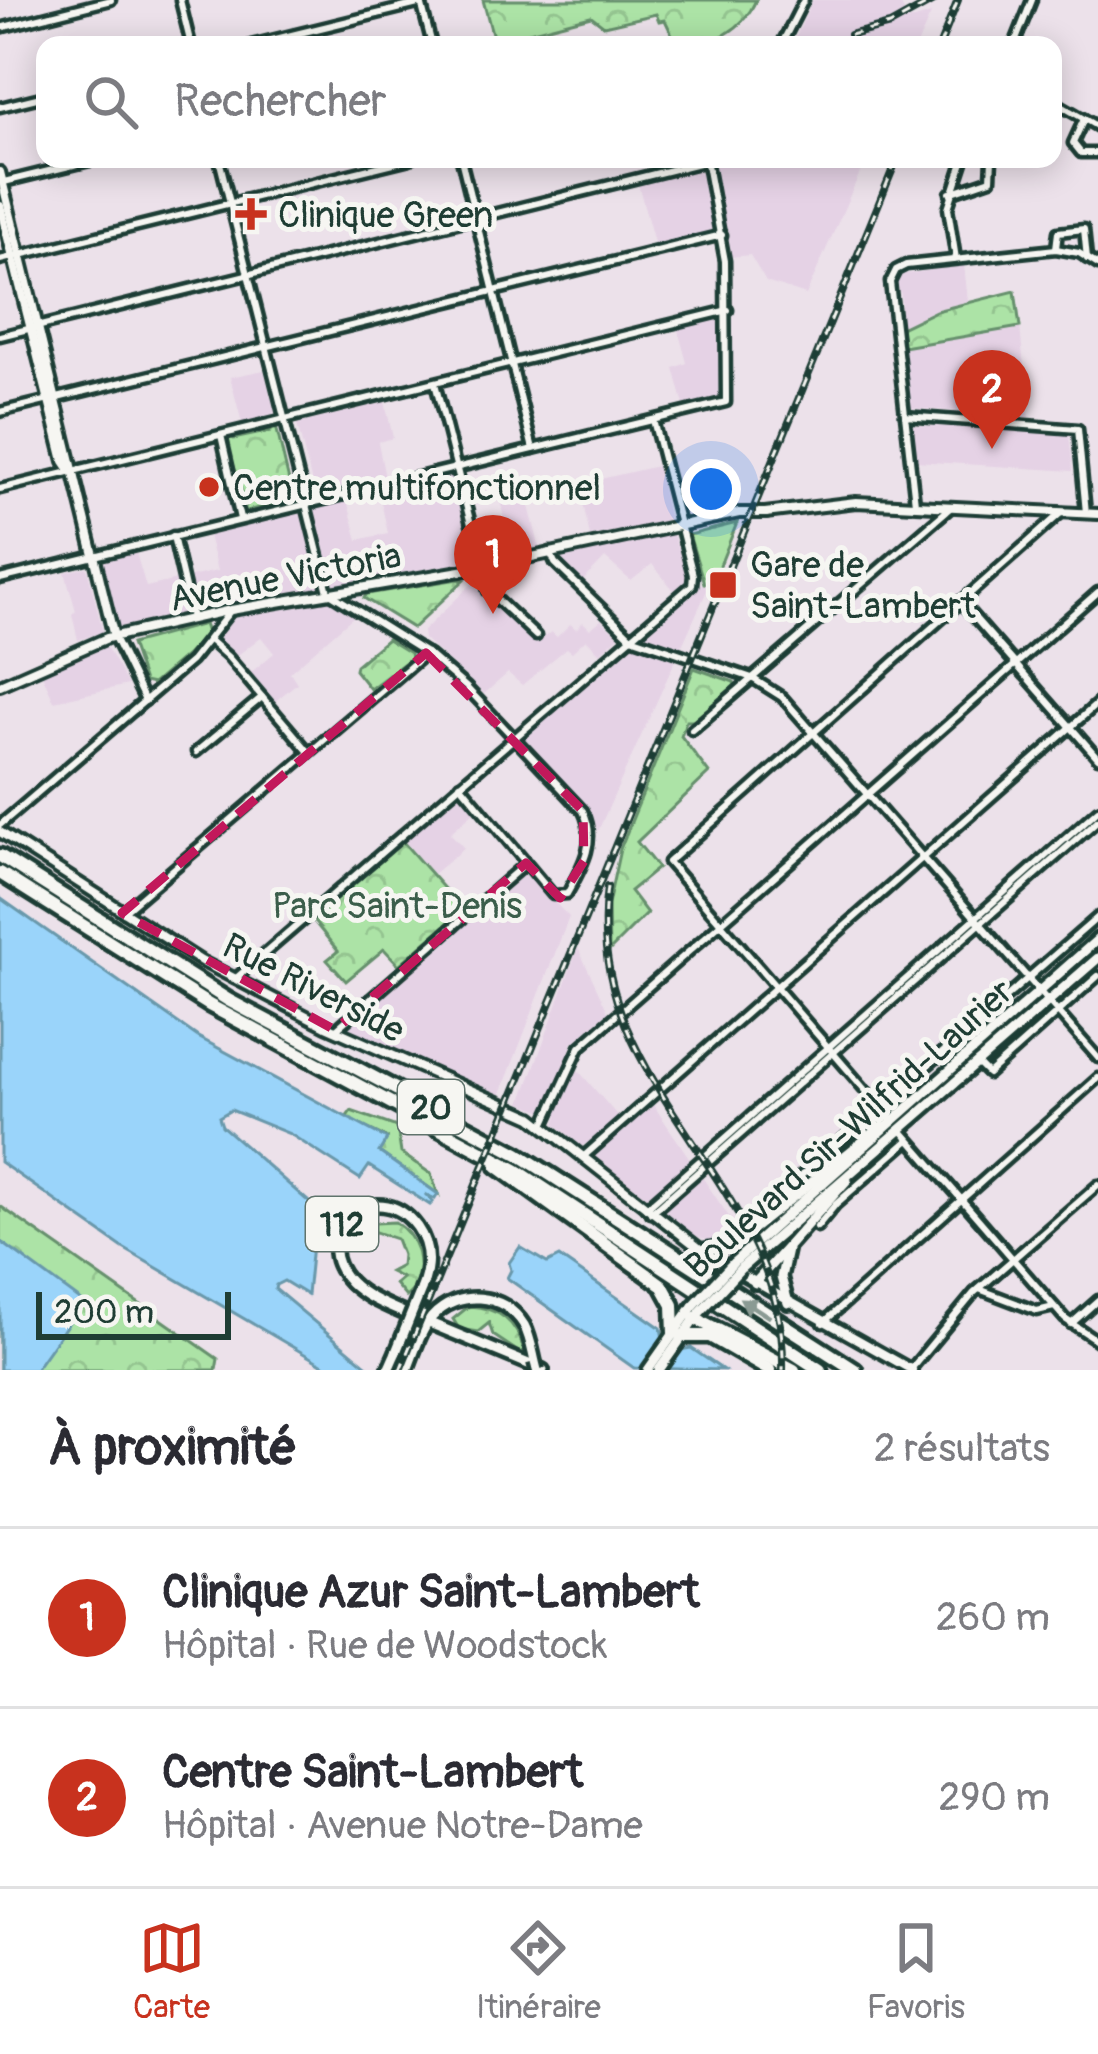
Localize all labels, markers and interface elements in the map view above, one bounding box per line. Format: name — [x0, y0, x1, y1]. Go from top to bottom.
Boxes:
search box — [36, 36, 1062, 168]
icon: search — [78, 69, 144, 135]
text: Rechercher — [174, 74, 387, 130]
place label: Clinique Green — [278, 193, 493, 238]
marker: Clinique Green — [235, 198, 267, 230]
pin: 2 — [953, 350, 1031, 449]
your location — [681, 459, 741, 519]
place label: Centre multifonctionnel — [233, 466, 601, 511]
marker: Centre multifonctionnel — [196, 474, 222, 500]
pin: 1 — [454, 515, 532, 614]
street label: Avenue Victoria — [166, 533, 405, 622]
place label: Gare de Saint-Lambert — [750, 543, 976, 629]
marker: Gare de Saint-Lambert — [707, 569, 739, 601]
park label: Parc Saint-Denis — [272, 884, 522, 929]
street label: Rue Riverside — [215, 923, 412, 1053]
street label: Boulevard Sir-Wilfrid-Laurier — [675, 969, 1023, 1289]
road number: 20 — [398, 1080, 464, 1134]
road number: 112 — [306, 1197, 378, 1251]
scale bar — [36, 1286, 231, 1339]
text: 200 m — [54, 1292, 154, 1333]
one-way arrow — [739, 1298, 772, 1320]
text: À proximité — [48, 1416, 297, 1480]
text: 2 résultats — [874, 1424, 1050, 1473]
text: Clinique Azur Saint-Lambert — [162, 1565, 700, 1621]
text: 1 — [79, 1593, 95, 1642]
text: 260 m — [936, 1593, 1050, 1642]
text: Hôpital · Rue de Woodstock — [162, 1621, 608, 1670]
text: Centre Saint-Lambert — [162, 1745, 583, 1801]
text: 2 — [76, 1773, 98, 1822]
text: 290 m — [938, 1773, 1050, 1822]
text: Hôpital · Avenue Notre-Dame — [162, 1801, 643, 1850]
tab: Carte — [133, 1915, 210, 2028]
tab: Itinéraire — [476, 1915, 601, 2028]
tab: Favoris — [867, 1915, 965, 2028]

